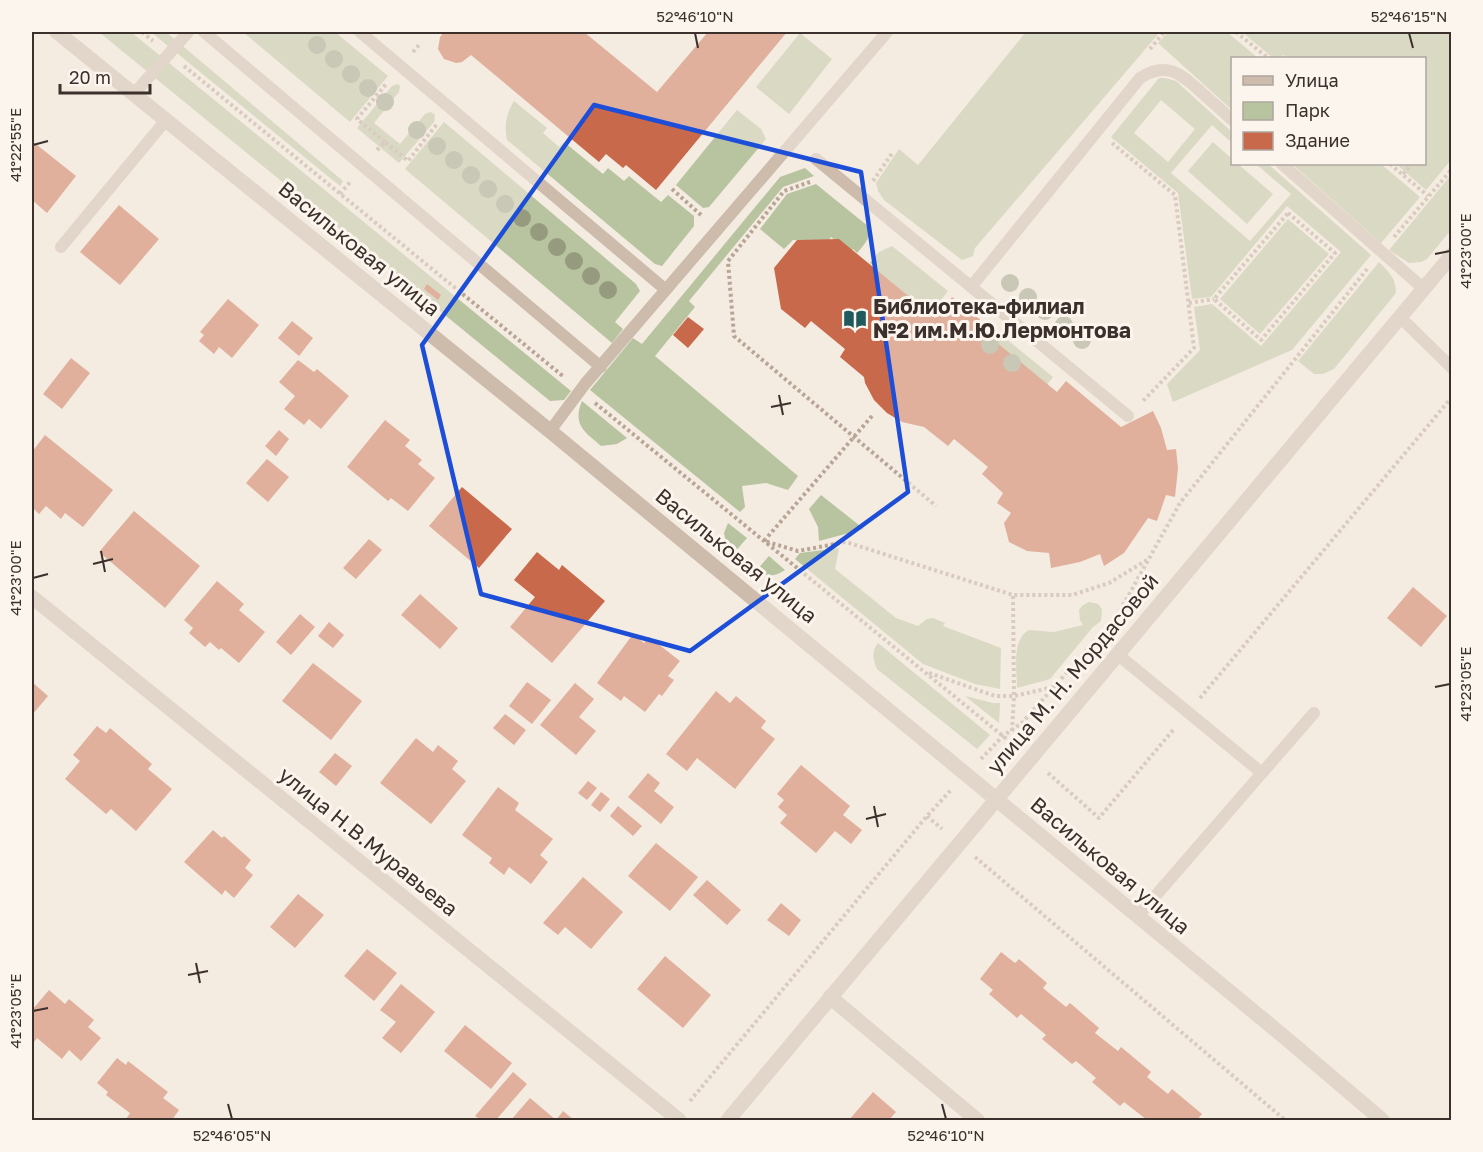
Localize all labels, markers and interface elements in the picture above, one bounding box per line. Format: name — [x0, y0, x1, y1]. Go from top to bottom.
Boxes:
text: 52°46'10"N — [656, 7, 734, 25]
text: 52°46'15"N — [1371, 7, 1447, 25]
scale bar — [60, 57, 150, 95]
legend — [1231, 57, 1426, 165]
text: 20 m — [69, 66, 111, 88]
text: Улица — [1285, 69, 1339, 91]
text: Парк — [1285, 99, 1330, 121]
text: 41°22'55"E — [6, 108, 24, 182]
text: Здание — [1285, 129, 1350, 151]
street label: Васильковая улица — [274, 175, 446, 321]
text: 41°23'00"E — [1456, 213, 1474, 289]
place label: Библиотека-филиал №2 им.М.Ю.Лермонтова — [873, 293, 1131, 343]
library icon: Библиотека-филиал №2 им.М.Ю.Лермонтова — [842, 306, 868, 332]
street label: Васильковая улица — [651, 482, 823, 628]
text: 41°23'00"E — [6, 540, 24, 616]
street label: улица М. Н. Мордасовой — [981, 568, 1164, 779]
text: 41°23'05"E — [1456, 647, 1474, 721]
street label: улица Н.В.Муравьева — [274, 761, 463, 921]
street label: Васильковая улица — [1026, 791, 1196, 940]
text: 41°23'05"E — [6, 974, 24, 1048]
text: 52°46'05"N — [193, 1126, 271, 1144]
text: 52°46'10"N — [907, 1126, 985, 1144]

